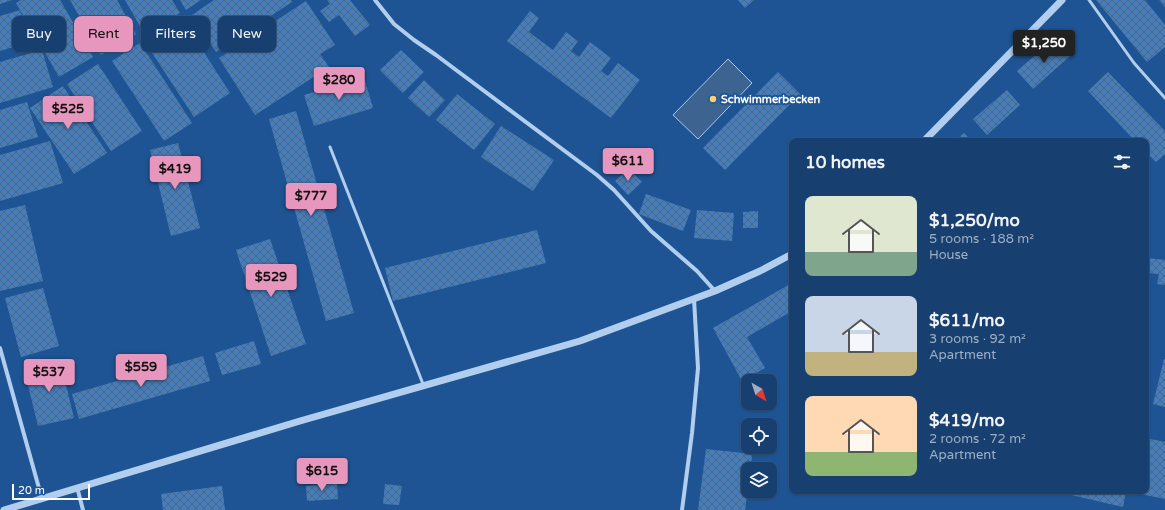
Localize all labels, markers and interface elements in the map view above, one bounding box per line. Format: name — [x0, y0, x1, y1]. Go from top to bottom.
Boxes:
chip: Buy — [12, 16, 66, 52]
chip: Rent — [74, 16, 133, 52]
chip: Filters — [141, 16, 210, 52]
chip: New — [218, 16, 276, 52]
pin: $1,250 — [1011, 30, 1077, 64]
text: $1,250 — [1022, 35, 1066, 51]
pin: $280 — [315, 67, 363, 101]
text: $280 — [323, 72, 355, 88]
place label: Schwimmerbecken — [721, 93, 820, 106]
marker: Schwimmerbecken — [708, 94, 718, 104]
pin: $525 — [44, 96, 92, 130]
text: $525 — [52, 101, 84, 117]
pin: $611 — [604, 148, 652, 182]
icon: filters — [1111, 151, 1133, 173]
text: 10 homes — [805, 152, 885, 173]
text: $611 — [612, 153, 644, 169]
pin: $419 — [151, 156, 199, 190]
text: $419 — [159, 161, 191, 177]
pin: $777 — [287, 183, 335, 217]
text: $777 — [295, 188, 327, 204]
text: $1,250/mo — [929, 210, 1020, 231]
icon: home — [837, 212, 885, 260]
text: 5 rooms · 188 m² — [929, 231, 1034, 247]
text: House — [929, 247, 968, 263]
pin: $529 — [247, 264, 295, 298]
text: $529 — [255, 269, 287, 285]
text: $611/mo — [929, 310, 1005, 331]
icon: home — [837, 312, 885, 360]
text: 3 rooms · 92 m² — [929, 331, 1026, 347]
text: Apartment — [929, 347, 996, 363]
pin: $559 — [117, 354, 165, 388]
pin: $537 — [25, 359, 73, 393]
text: $559 — [125, 359, 157, 375]
text: $537 — [33, 364, 65, 380]
north arrow — [741, 374, 777, 410]
map controls — [741, 374, 777, 498]
text: $419/mo — [929, 410, 1005, 431]
icon: home — [837, 412, 885, 460]
button: locate — [741, 418, 777, 454]
text: 2 rooms · 72 m² — [929, 431, 1026, 447]
text: Apartment — [929, 447, 996, 463]
pin: $615 — [298, 458, 346, 492]
button: layers — [741, 462, 777, 498]
text: $615 — [306, 463, 338, 479]
scale bar — [12, 482, 90, 501]
text: 20 m — [18, 484, 45, 497]

